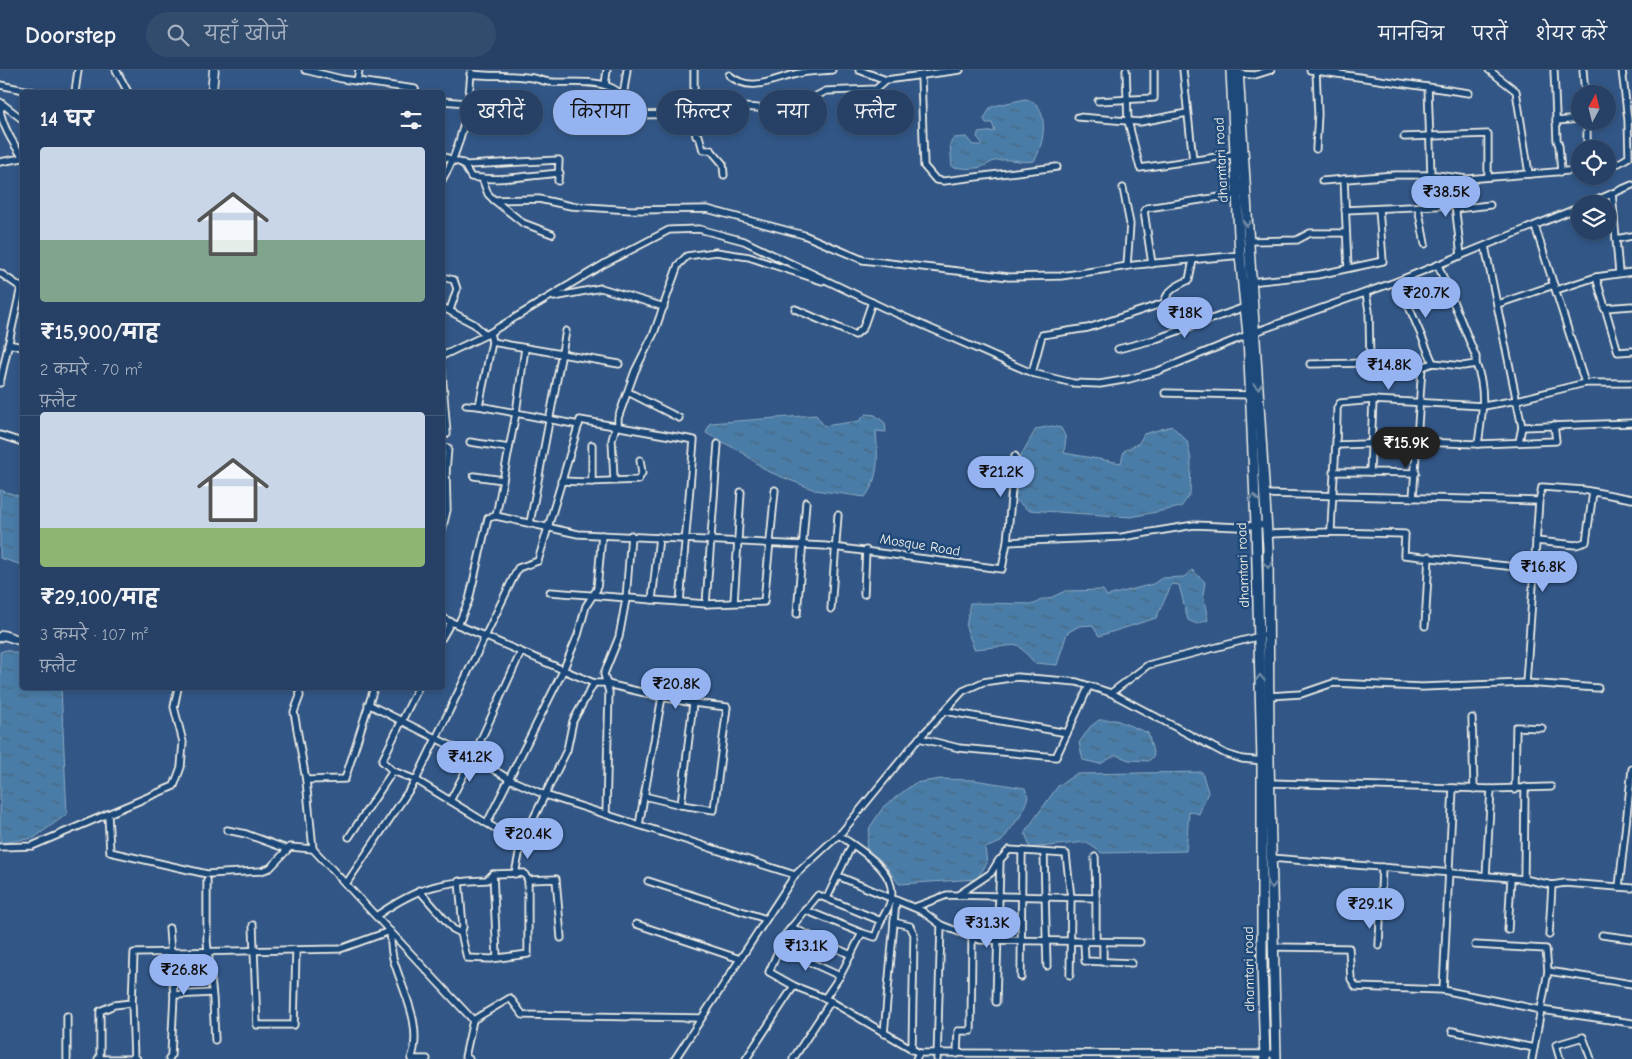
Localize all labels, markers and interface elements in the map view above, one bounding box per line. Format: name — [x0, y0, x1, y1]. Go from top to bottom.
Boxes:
search box — [146, 12, 496, 57]
text: Doorstep — [25, 21, 116, 49]
icon: search — [164, 21, 192, 49]
text: यहाँ खोजें — [204, 23, 287, 45]
text: मानचित्र — [1378, 24, 1444, 45]
text: परतें — [1472, 24, 1508, 45]
text: शेयर करें — [1536, 24, 1607, 45]
north arrow — [1571, 85, 1616, 130]
map controls — [1571, 85, 1616, 240]
chip: खरीदें — [460, 90, 543, 135]
chip: किराया — [553, 90, 647, 135]
chip: फ़िल्टर — [657, 90, 749, 135]
chip: नया — [759, 90, 827, 135]
chip: फ़्लैट — [837, 90, 914, 135]
icon: filters — [397, 106, 425, 134]
text: 14 घर — [40, 107, 93, 131]
street label: dhamtari road — [1210, 117, 1232, 203]
button: locate — [1571, 140, 1616, 185]
pin: ₹38.5K — [1405, 176, 1487, 218]
icon: home — [188, 179, 278, 269]
text: ₹38.5K — [1422, 183, 1470, 201]
button: layers — [1571, 195, 1616, 240]
one-way arrow — [1241, 220, 1252, 228]
pin: ₹20.7K — [1385, 276, 1467, 319]
text: ₹20.7K — [1402, 284, 1450, 302]
pin: ₹18K — [1155, 296, 1215, 339]
text: ₹18K — [1168, 304, 1202, 322]
text: ₹15,900/माह — [40, 320, 159, 344]
pin: ₹14.8K — [1348, 348, 1430, 391]
text: ₹14.8K — [1367, 356, 1411, 374]
text: 2 कमरे · 70 m² — [40, 361, 142, 379]
one-way arrow — [1253, 382, 1264, 390]
text: फ़्लैट — [40, 393, 76, 411]
pin: ₹15.9K — [1365, 426, 1447, 469]
text: ₹15.9K — [1383, 434, 1429, 452]
icon: home — [188, 445, 278, 535]
pin: ₹21.2K — [960, 456, 1042, 498]
text: ₹21.2K — [978, 463, 1024, 481]
one-way arrow — [1249, 494, 1260, 502]
street label: dhamtari road — [1233, 522, 1253, 608]
street label: Mosque Road — [879, 530, 961, 560]
pin: ₹16.8K — [1502, 550, 1584, 593]
text: ₹16.8K — [1520, 558, 1566, 576]
one-way arrow — [1263, 562, 1273, 570]
text: ₹29,100/माह — [40, 585, 158, 609]
text: 3 कमरे · 107 m² — [40, 626, 148, 644]
text: फ़्लैट — [40, 658, 76, 676]
pin: ₹20.8K — [635, 668, 717, 710]
one-way arrow — [1255, 674, 1265, 682]
text: ₹20.8K — [652, 675, 700, 693]
pin: ₹41.2K — [429, 740, 511, 783]
text: ₹41.2K — [448, 748, 492, 766]
pin: ₹20.4K — [487, 818, 569, 860]
text: ₹20.4K — [504, 825, 552, 843]
one-way arrow — [1267, 882, 1277, 889]
pin: ₹29.1K — [1329, 888, 1411, 930]
text: ₹29.1K — [1347, 895, 1393, 913]
pin: ₹31.3K — [946, 906, 1028, 949]
text: ₹31.3K — [965, 914, 1009, 932]
street label: dhamtari road — [1240, 926, 1258, 1012]
pin: ₹13.1K — [765, 930, 847, 972]
text: ₹13.1K — [784, 937, 828, 955]
pin: ₹26.8K — [143, 954, 225, 996]
text: ₹26.8K — [160, 961, 208, 979]

